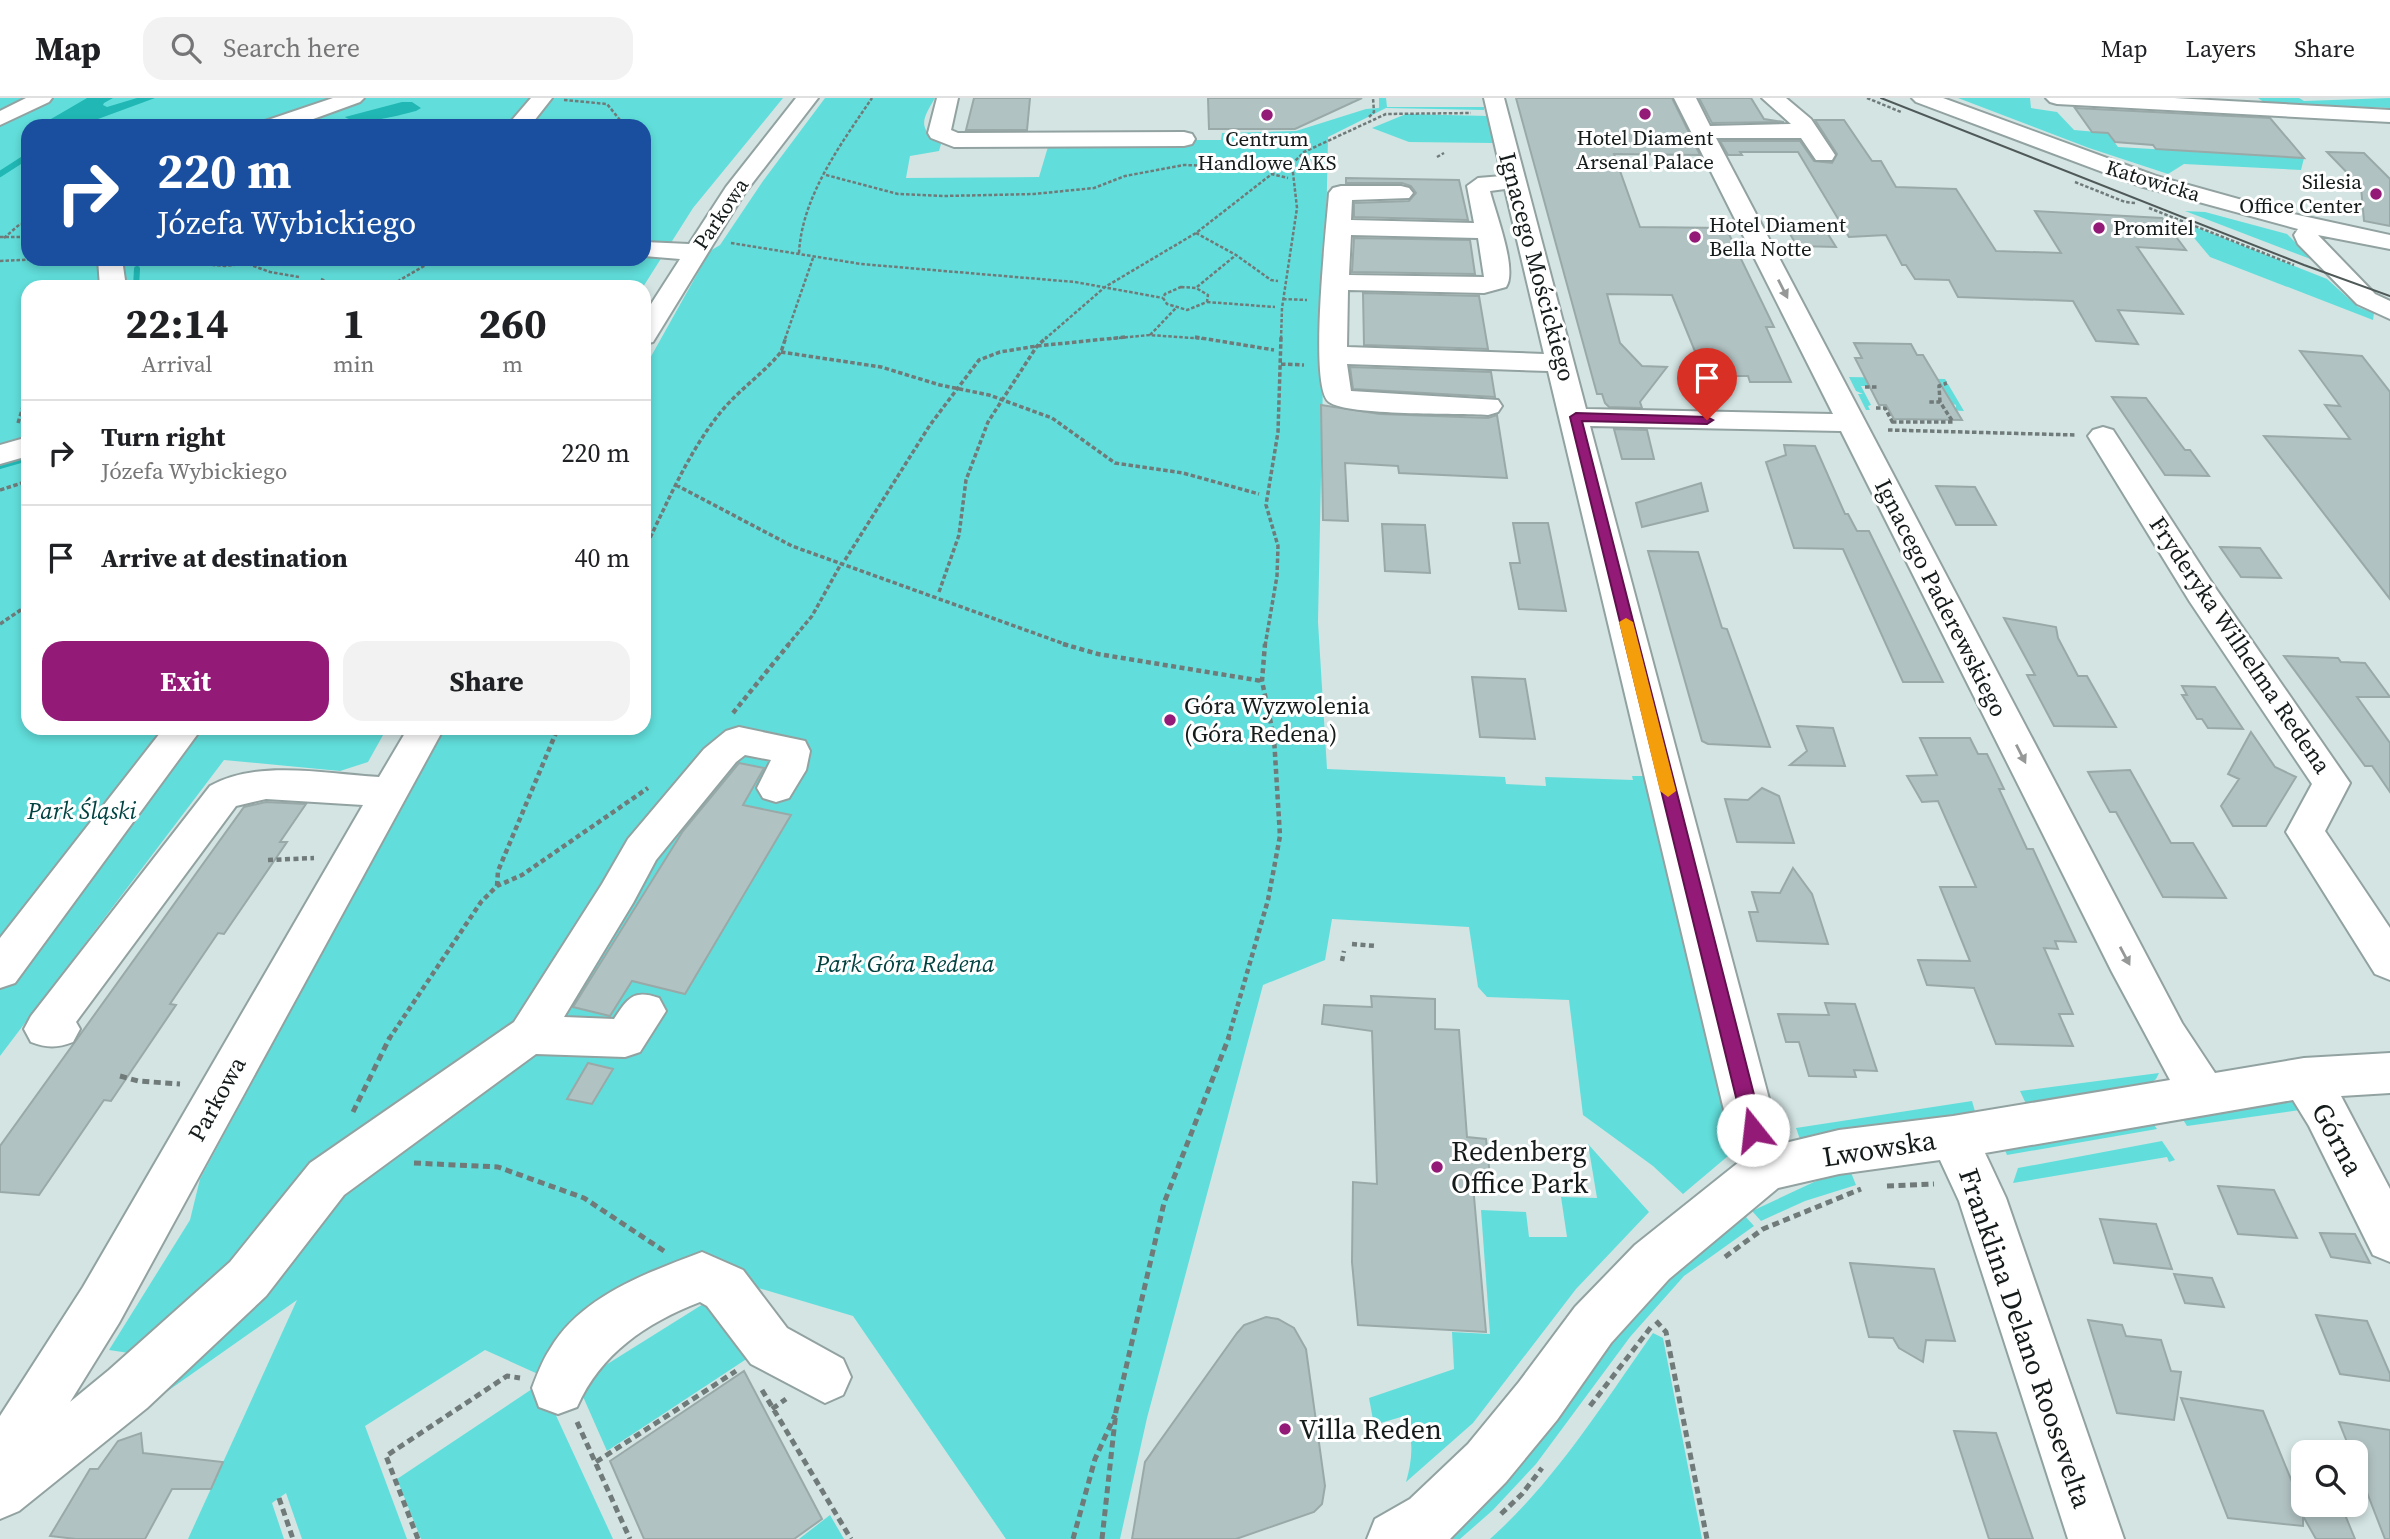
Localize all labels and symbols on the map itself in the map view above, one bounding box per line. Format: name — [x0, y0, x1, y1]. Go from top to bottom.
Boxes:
marker: Hotel Diament Arsenal Palace — [1637, 106, 1653, 122]
marker: Centrum Handlowe AKS — [1259, 107, 1275, 123]
place label: Hotel Diament Arsenal Palace — [1576, 123, 1714, 176]
place label: Centrum Handlowe AKS — [1198, 124, 1336, 177]
street label: Ignacego Mościckiego — [1491, 149, 1584, 385]
street label: Katowicka — [2102, 152, 2204, 209]
place label: Silesia Office Center — [2239, 167, 2362, 220]
street label: Parkowa — [686, 172, 755, 255]
marker: Silesia Office Center — [2368, 186, 2384, 202]
place label: Hotel Diament Bella Notte — [1709, 210, 1846, 263]
place label: Promitel — [2113, 213, 2194, 242]
marker: Promitel — [2091, 220, 2107, 236]
marker: Hotel Diament Bella Notte — [1687, 229, 1703, 245]
one-way arrow — [1776, 280, 1788, 300]
pin — [1677, 348, 1737, 420]
street label: Ignacego Paderewskiego — [1867, 473, 2016, 722]
street label: Fryderyka Wilhelma Redena — [2142, 509, 2340, 781]
place label: Góra Wyzwolenia (Góra Redena) — [1184, 689, 1371, 750]
marker: Góra Wyzwolenia (Góra Redena) — [1162, 712, 1178, 728]
one-way arrow — [2015, 744, 2026, 764]
park label: Park Śląski — [26, 794, 137, 827]
one-way arrow — [2119, 946, 2131, 966]
park label: Park Góra Redena — [814, 947, 995, 980]
street label: Parkowa — [180, 1050, 254, 1147]
position arrow — [1716, 1093, 1790, 1167]
street label: Górna — [2303, 1096, 2373, 1183]
street label: Lwowska — [1820, 1120, 1939, 1176]
place label: Redenberg Office Park — [1451, 1132, 1589, 1202]
marker: Redenberg Office Park — [1429, 1159, 1445, 1175]
street label: Franklina Delano Roosevelta — [1950, 1163, 2102, 1514]
place label: Villa Reden — [1299, 1410, 1442, 1448]
marker: Villa Reden — [1277, 1421, 1293, 1437]

